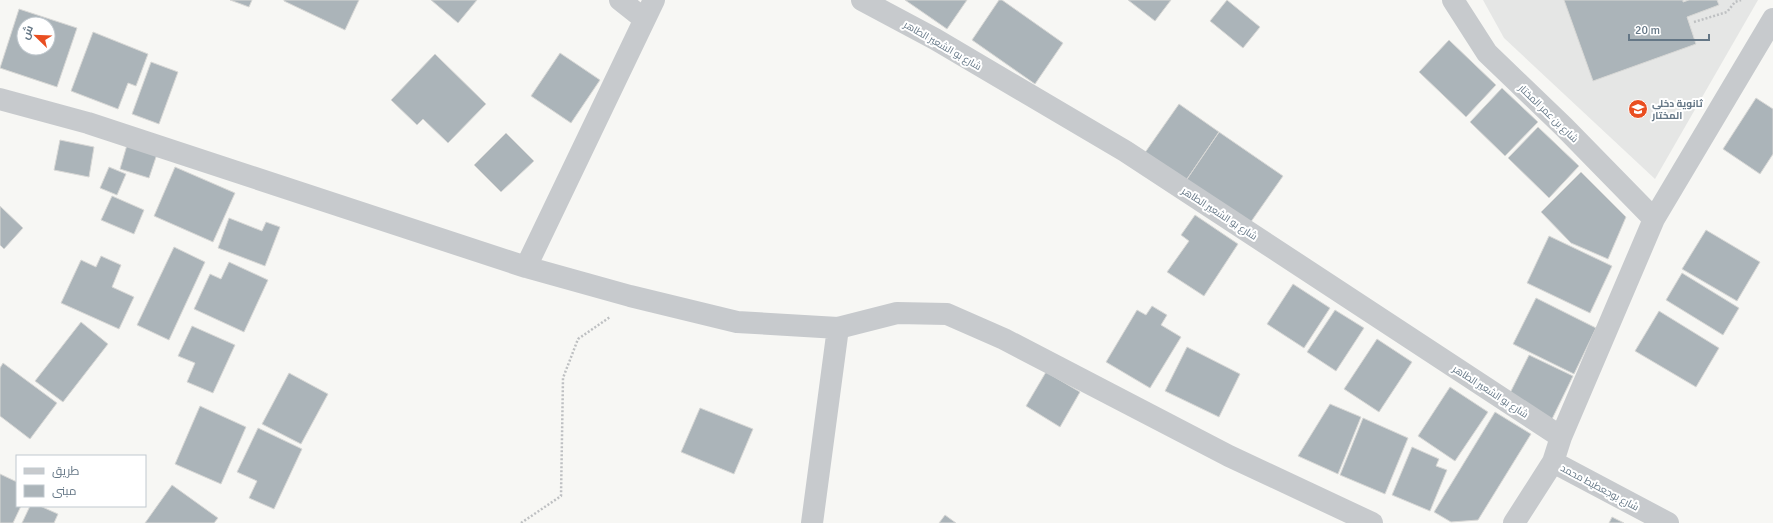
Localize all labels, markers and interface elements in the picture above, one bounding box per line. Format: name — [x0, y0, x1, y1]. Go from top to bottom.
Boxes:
north arrow — [16, 16, 56, 56]
scale bar — [1629, 16, 1709, 42]
street label: شارع بو الشعير الطاهر — [901, 18, 983, 73]
text: ش — [19, 23, 36, 41]
text: 20 m — [1635, 23, 1660, 38]
street label: شارع بن عمر المختار — [1515, 82, 1581, 145]
school or university icon: ثانوية دخلي المختار — [1627, 98, 1649, 120]
place label: ثانوية دخلي المختار — [1651, 98, 1703, 122]
street label: شارع بو الشعير الطاهر — [1179, 184, 1259, 243]
street label: شارع بو الشعير الطاهر — [1450, 362, 1530, 421]
legend — [16, 455, 146, 507]
street label: شارع بوجعطيط محمد — [1558, 462, 1641, 514]
text: طريق — [52, 464, 80, 479]
text: مبنى — [52, 484, 77, 499]

